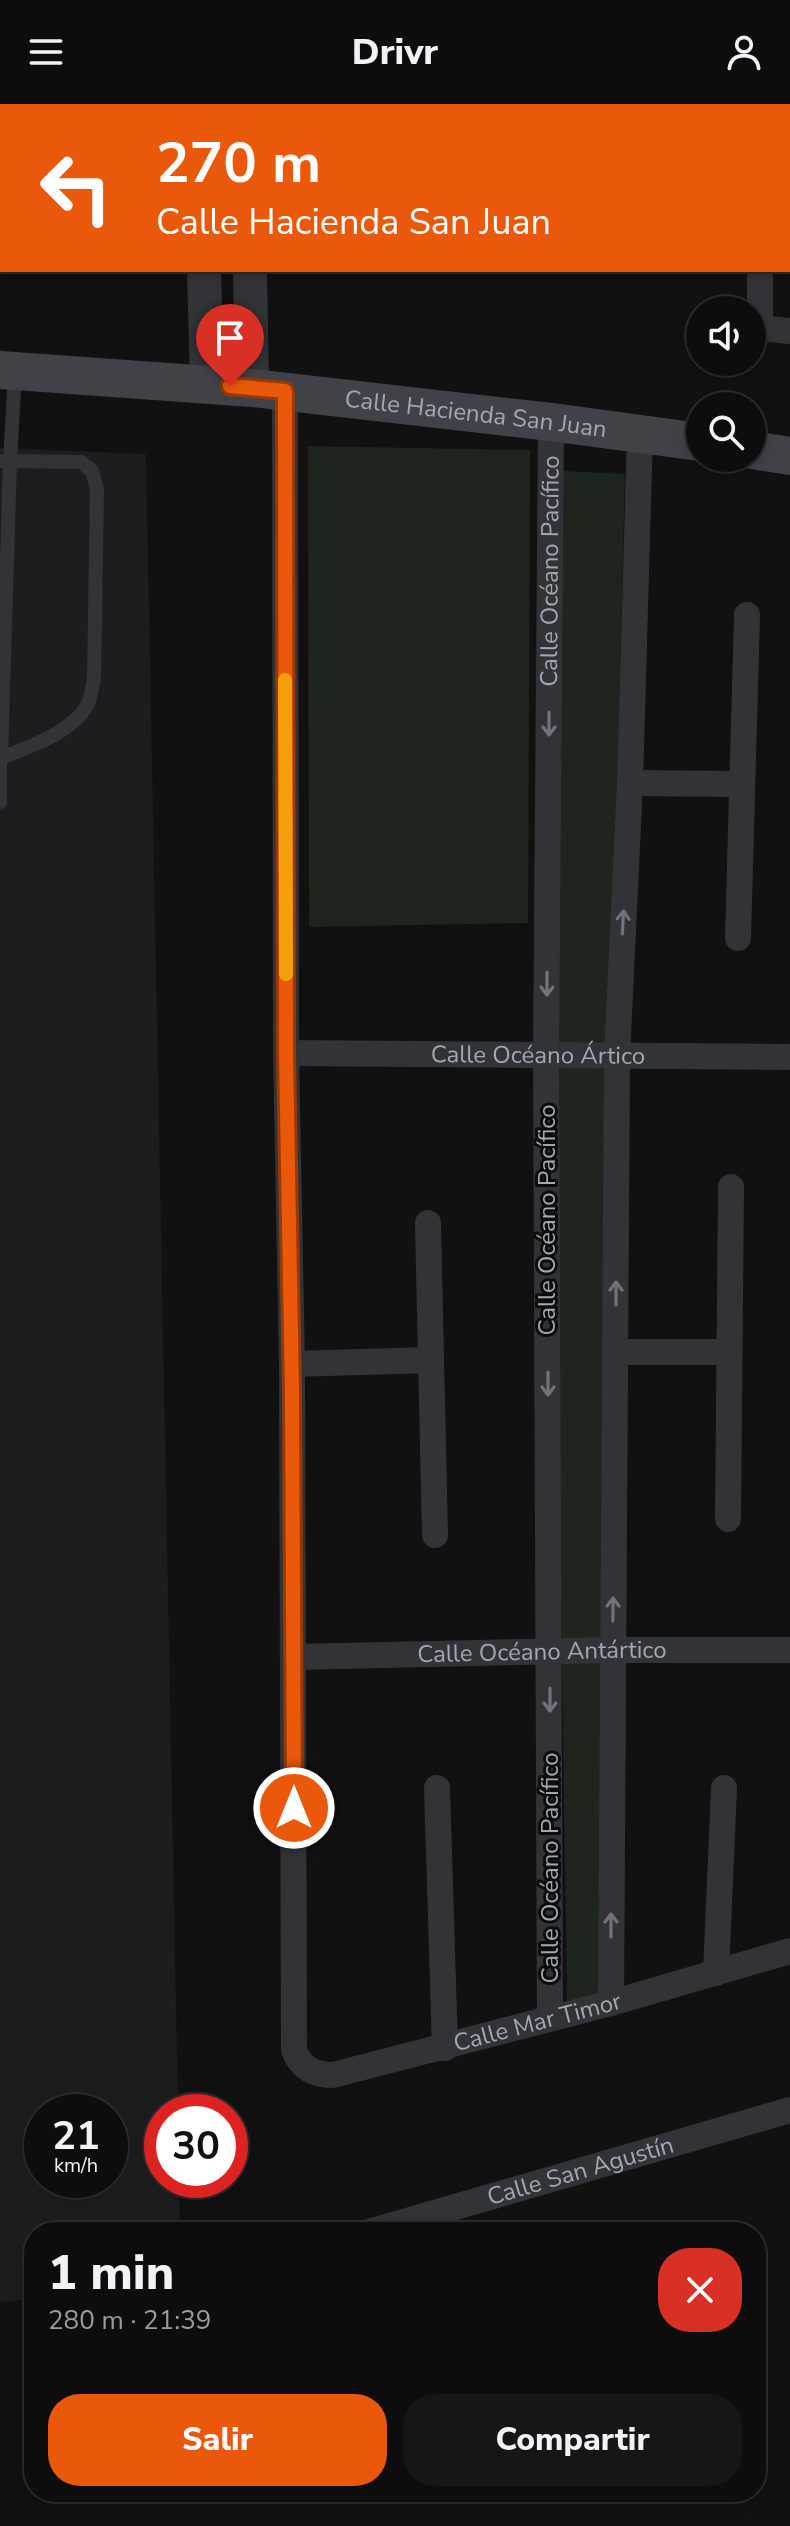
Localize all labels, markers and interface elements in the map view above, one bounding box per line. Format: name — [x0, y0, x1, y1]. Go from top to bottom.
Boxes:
text: Drivr — [352, 28, 438, 77]
icon: menu — [24, 30, 68, 74]
icon: person — [722, 30, 766, 74]
text: 270 m — [156, 125, 321, 202]
icon: left — [24, 136, 128, 240]
text: Calle Hacienda San Juan — [156, 198, 551, 247]
map controls — [686, 296, 766, 472]
button: sound — [686, 296, 766, 376]
pin — [196, 304, 264, 386]
icon: arrive — [208, 316, 252, 360]
street label: Calle Hacienda San Juan — [343, 383, 609, 445]
button: search — [686, 392, 766, 472]
street label: Calle Océano Pacífico — [533, 455, 567, 687]
one-way arrow — [541, 710, 557, 737]
one-way arrow — [616, 909, 631, 936]
one-way arrow — [539, 970, 555, 997]
street label: Calle Océano Ártico — [431, 1038, 645, 1072]
street label: Calle Océano Pacífico — [531, 1104, 563, 1336]
one-way arrow — [608, 1280, 623, 1307]
one-way arrow — [540, 1370, 556, 1397]
one-way arrow — [605, 1596, 621, 1623]
street label: Calle Océano Antártico — [417, 1634, 667, 1670]
one-way arrow — [542, 1686, 558, 1713]
street label: Calle Océano Pacífico — [534, 1752, 566, 1984]
position arrow — [252, 1766, 336, 1850]
one-way arrow — [603, 1912, 619, 1939]
street label: Calle Mar Timor — [450, 1985, 625, 2059]
speed limit sign: 30 — [144, 2094, 248, 2198]
text: 21 — [52, 2109, 100, 2163]
street label: Calle San Agustín — [483, 2129, 677, 2213]
text: km/h — [54, 2152, 98, 2179]
text: 1 min — [48, 2240, 174, 2306]
button: close — [658, 2248, 742, 2332]
text: 280 m · 21:39 — [48, 2303, 211, 2338]
button: Salir — [48, 2394, 387, 2486]
button: Compartir — [403, 2394, 742, 2486]

